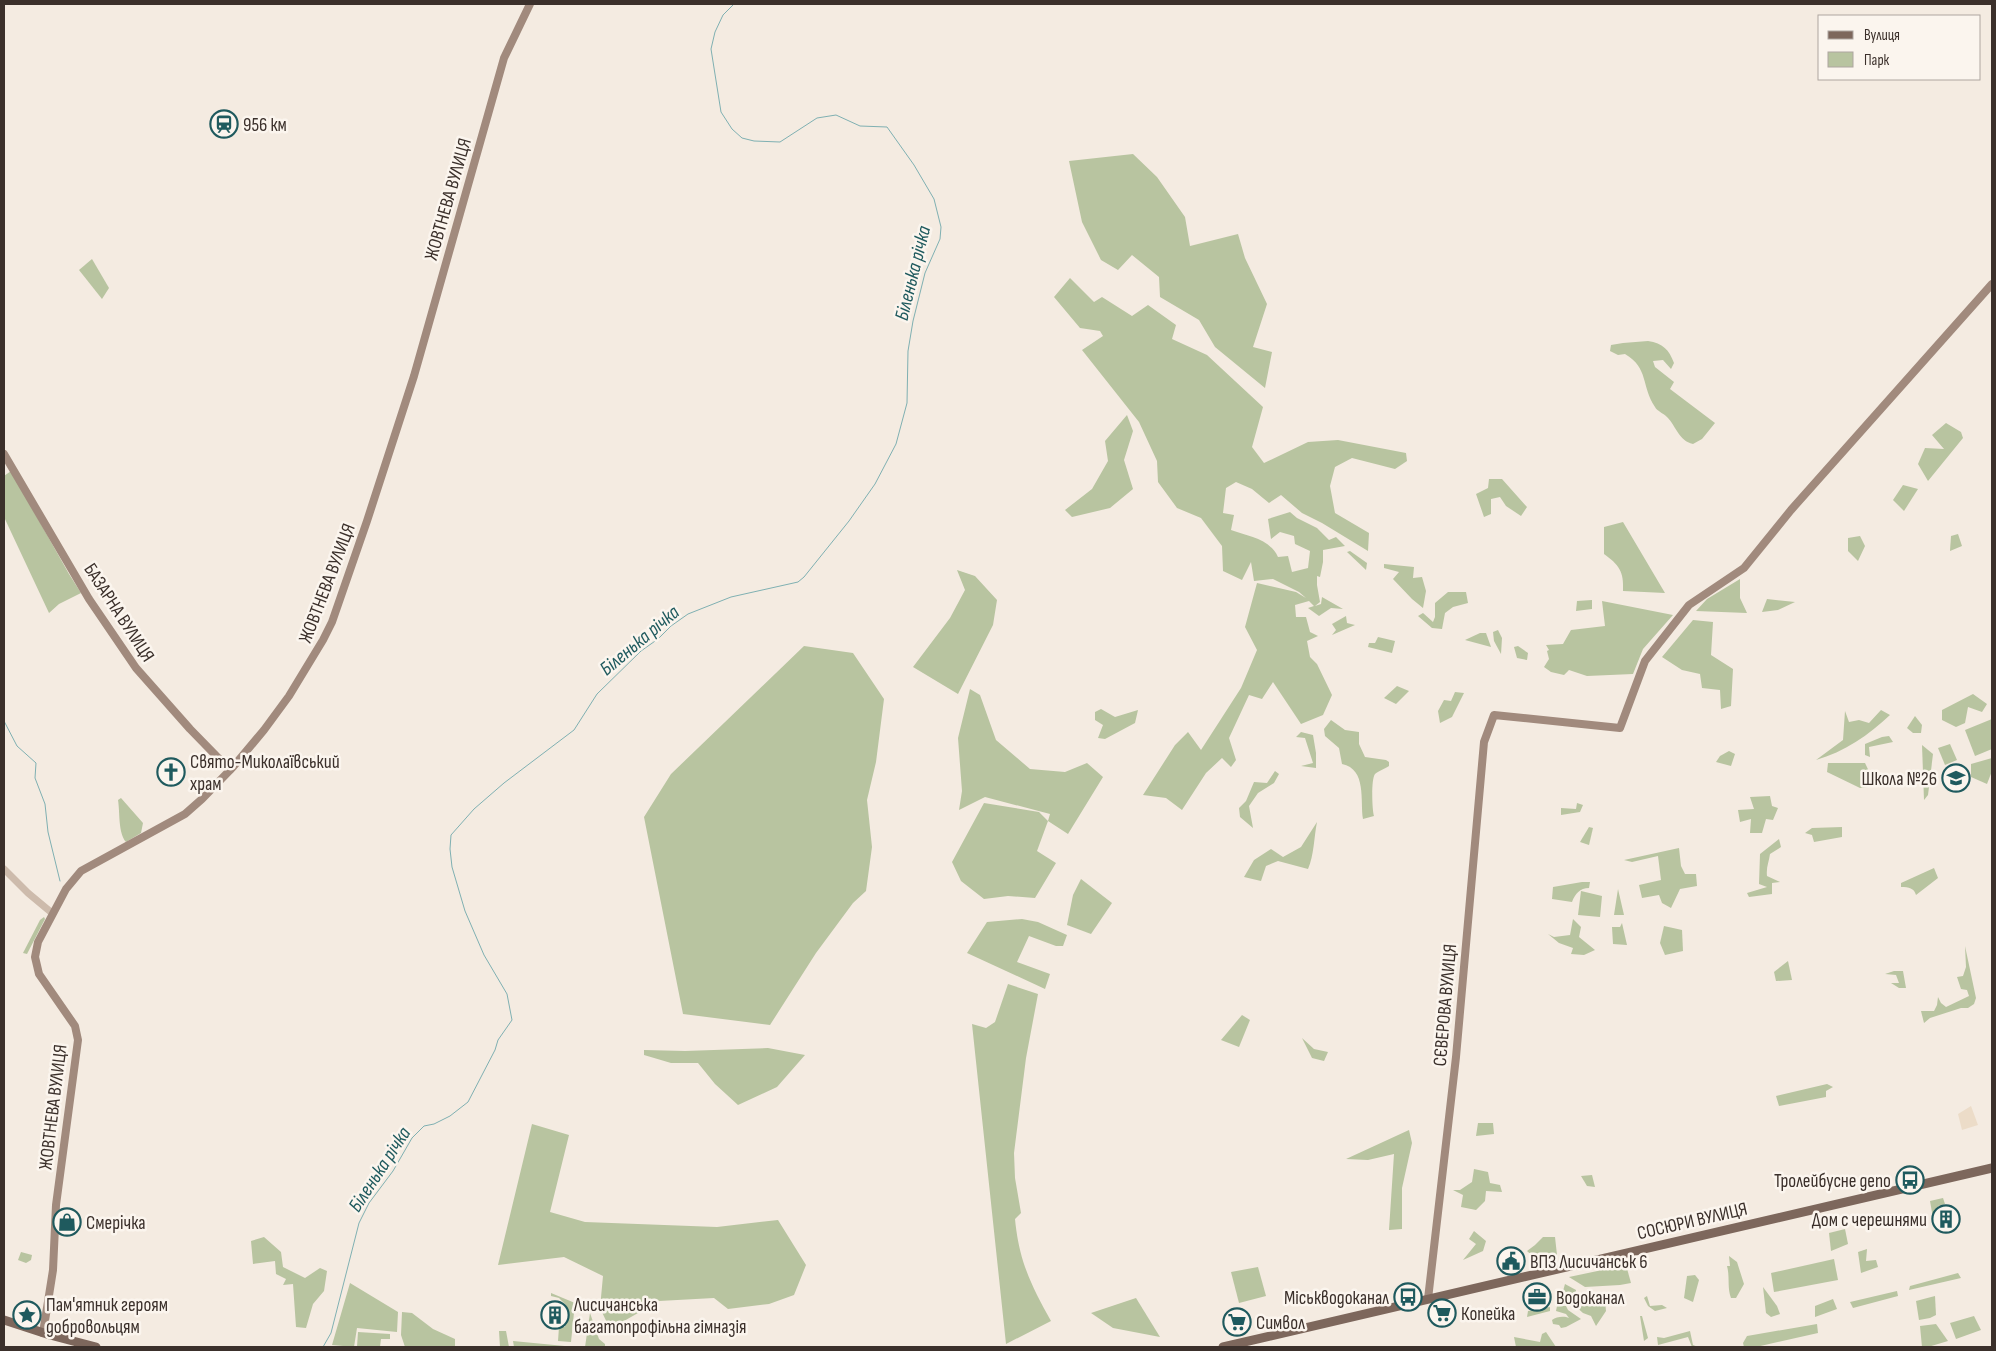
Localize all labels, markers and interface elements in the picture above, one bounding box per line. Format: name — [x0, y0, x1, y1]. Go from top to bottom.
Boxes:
legend — [1818, 15, 1981, 80]
text: Вулиця — [1864, 26, 1900, 45]
text: Парк — [1864, 51, 1890, 70]
station icon: 956 км — [209, 109, 239, 139]
place label: 956 км — [243, 114, 287, 137]
street label: ЖОВТНЕВА ВУЛИЦЯ — [420, 136, 477, 263]
water label: Біленька річка — [890, 224, 936, 323]
street label: ЖОВТНЕВА ВУЛИЦЯ — [294, 521, 361, 646]
street label: БАЗАРНА ВУЛИЦЯ — [78, 559, 159, 666]
water label: Біленька річка — [595, 601, 684, 681]
place label: Свято-Миколаївський храм — [190, 751, 340, 796]
church icon: Свято-Миколаївський храм — [156, 757, 186, 787]
school or university icon: Школа №26 — [1941, 763, 1971, 793]
place label: Школа №26 — [1861, 768, 1937, 791]
street label: СЄВЕРОВА ВУЛИЦЯ — [1429, 943, 1462, 1067]
street label: ЖОВТНЕВА ВУЛИЦЯ — [34, 1043, 73, 1171]
water label: Біленька річка — [344, 1123, 416, 1217]
bus stop icon: Тролейбусне депо — [1895, 1165, 1925, 1195]
place label: Тролейбусне депо — [1774, 1170, 1891, 1193]
street label: СОСЮРИ ВУЛИЦЯ — [1635, 1198, 1750, 1245]
building icon: Дом с черешнями — [1931, 1204, 1961, 1234]
shop icon: Смерiчка — [52, 1207, 82, 1237]
place label: Дом с черешнями — [1812, 1209, 1927, 1232]
place label: Смерiчка — [86, 1212, 146, 1235]
public building icon: ВПЗ Лисичанськ 6 — [1496, 1246, 1526, 1276]
place label: ВПЗ Лисичанськ 6 — [1530, 1251, 1648, 1274]
bus stop icon: Міськводоканал — [1393, 1282, 1423, 1312]
office icon: Водоканал — [1522, 1282, 1552, 1312]
place label: Міськводоканал — [1284, 1287, 1389, 1310]
place label: Водоканал — [1556, 1287, 1625, 1310]
place label: Пам'ятник героям добровольцям — [46, 1294, 168, 1339]
place label: Лисичанська багатопрофільна гімназія — [573, 1294, 746, 1339]
supermarket icon: Копейка — [1427, 1298, 1457, 1328]
place icon: Пам'ятник героям добровольцям — [12, 1300, 42, 1330]
building icon: Лисичанська багатопрофільна гімназія — [540, 1300, 570, 1330]
place label: Копейка — [1461, 1303, 1515, 1326]
supermarket icon: Символ — [1222, 1307, 1252, 1337]
place label: Символ — [1256, 1312, 1305, 1335]

